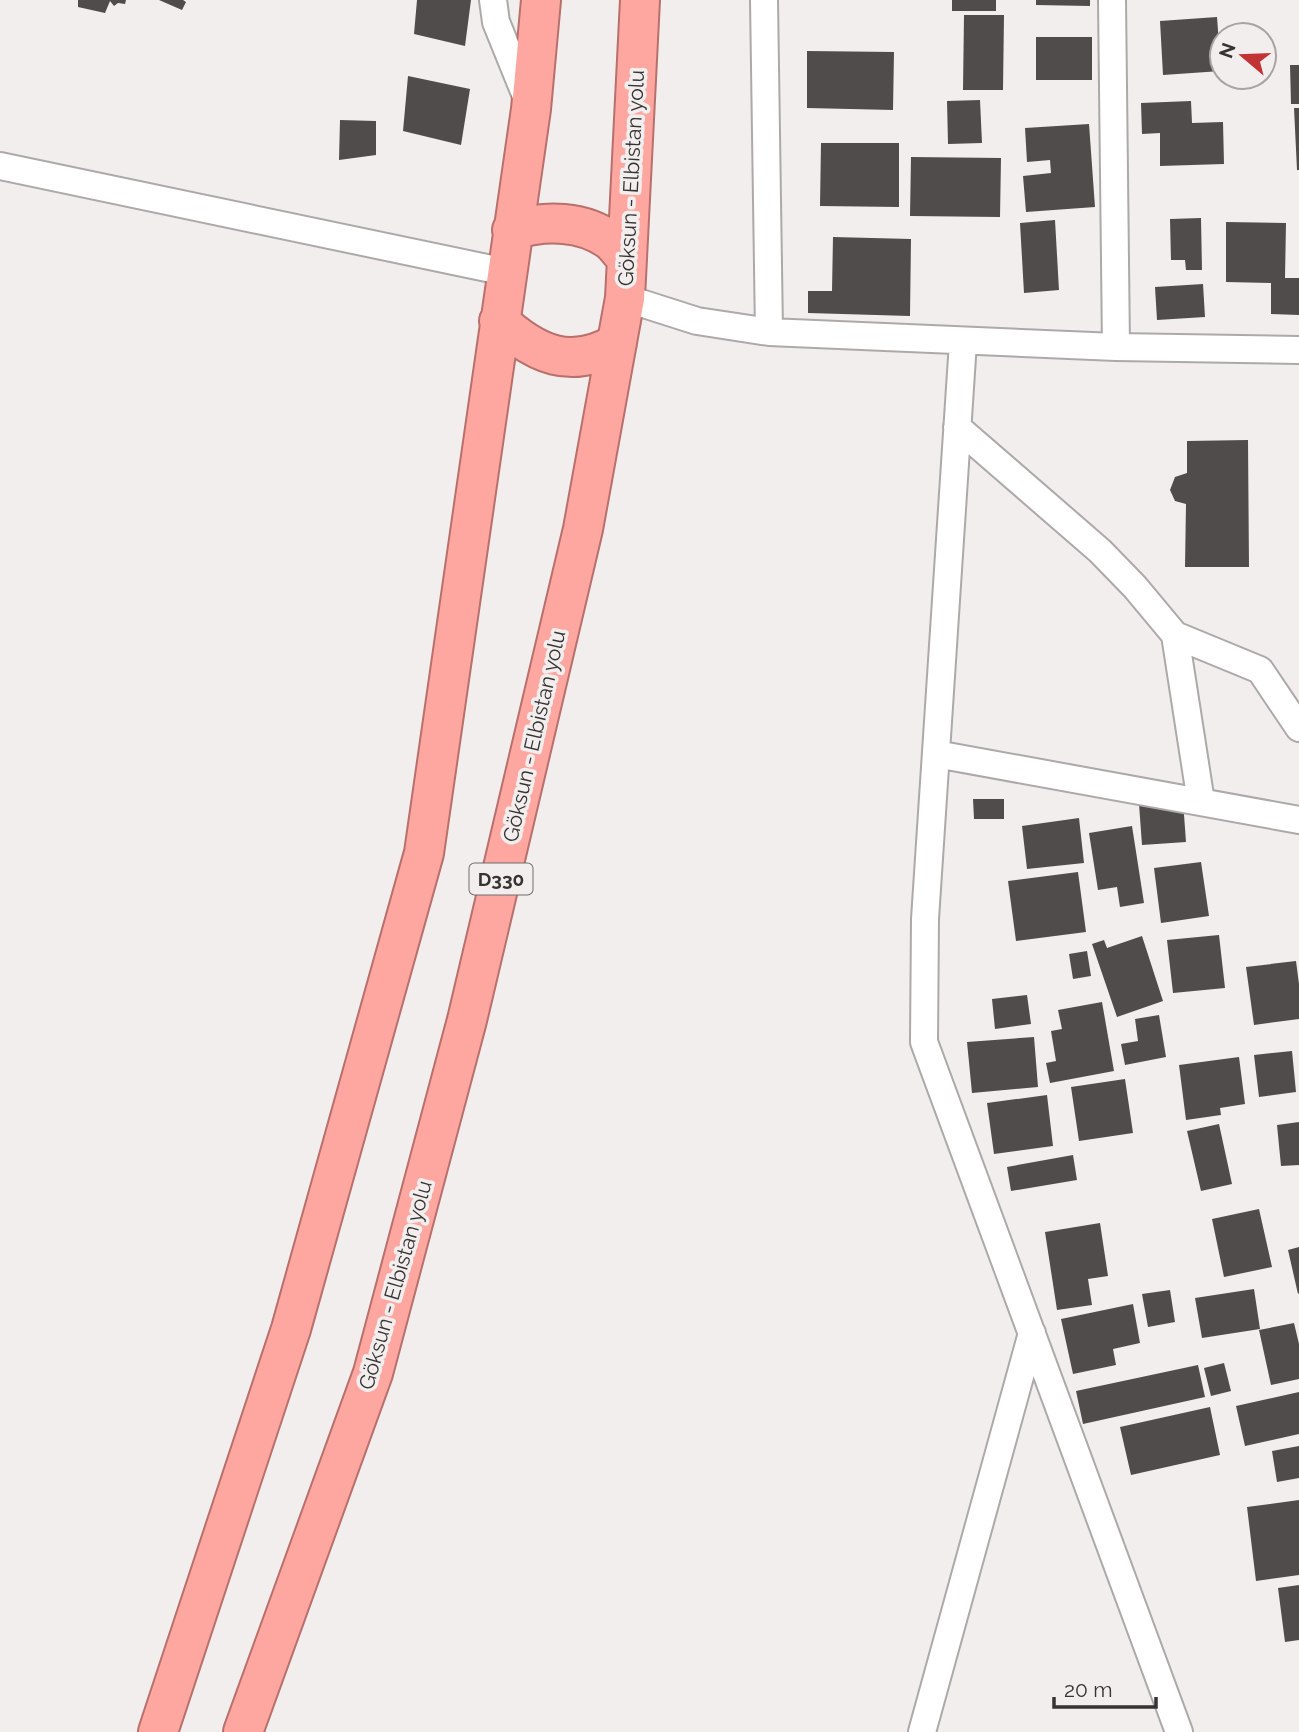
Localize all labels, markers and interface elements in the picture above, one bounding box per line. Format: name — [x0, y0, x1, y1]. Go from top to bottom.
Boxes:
north arrow — [1208, 21, 1278, 91]
text: N — [1214, 40, 1240, 61]
street label: Göksun - Elbistan yolu — [613, 69, 649, 287]
street label: Göksun - Elbistan yolu — [497, 628, 571, 844]
road number: D330 — [470, 864, 532, 894]
street label: Göksun - Elbistan yolu — [353, 1178, 437, 1392]
scale bar — [1054, 1666, 1156, 1710]
text: 20 m — [1064, 1677, 1112, 1702]

